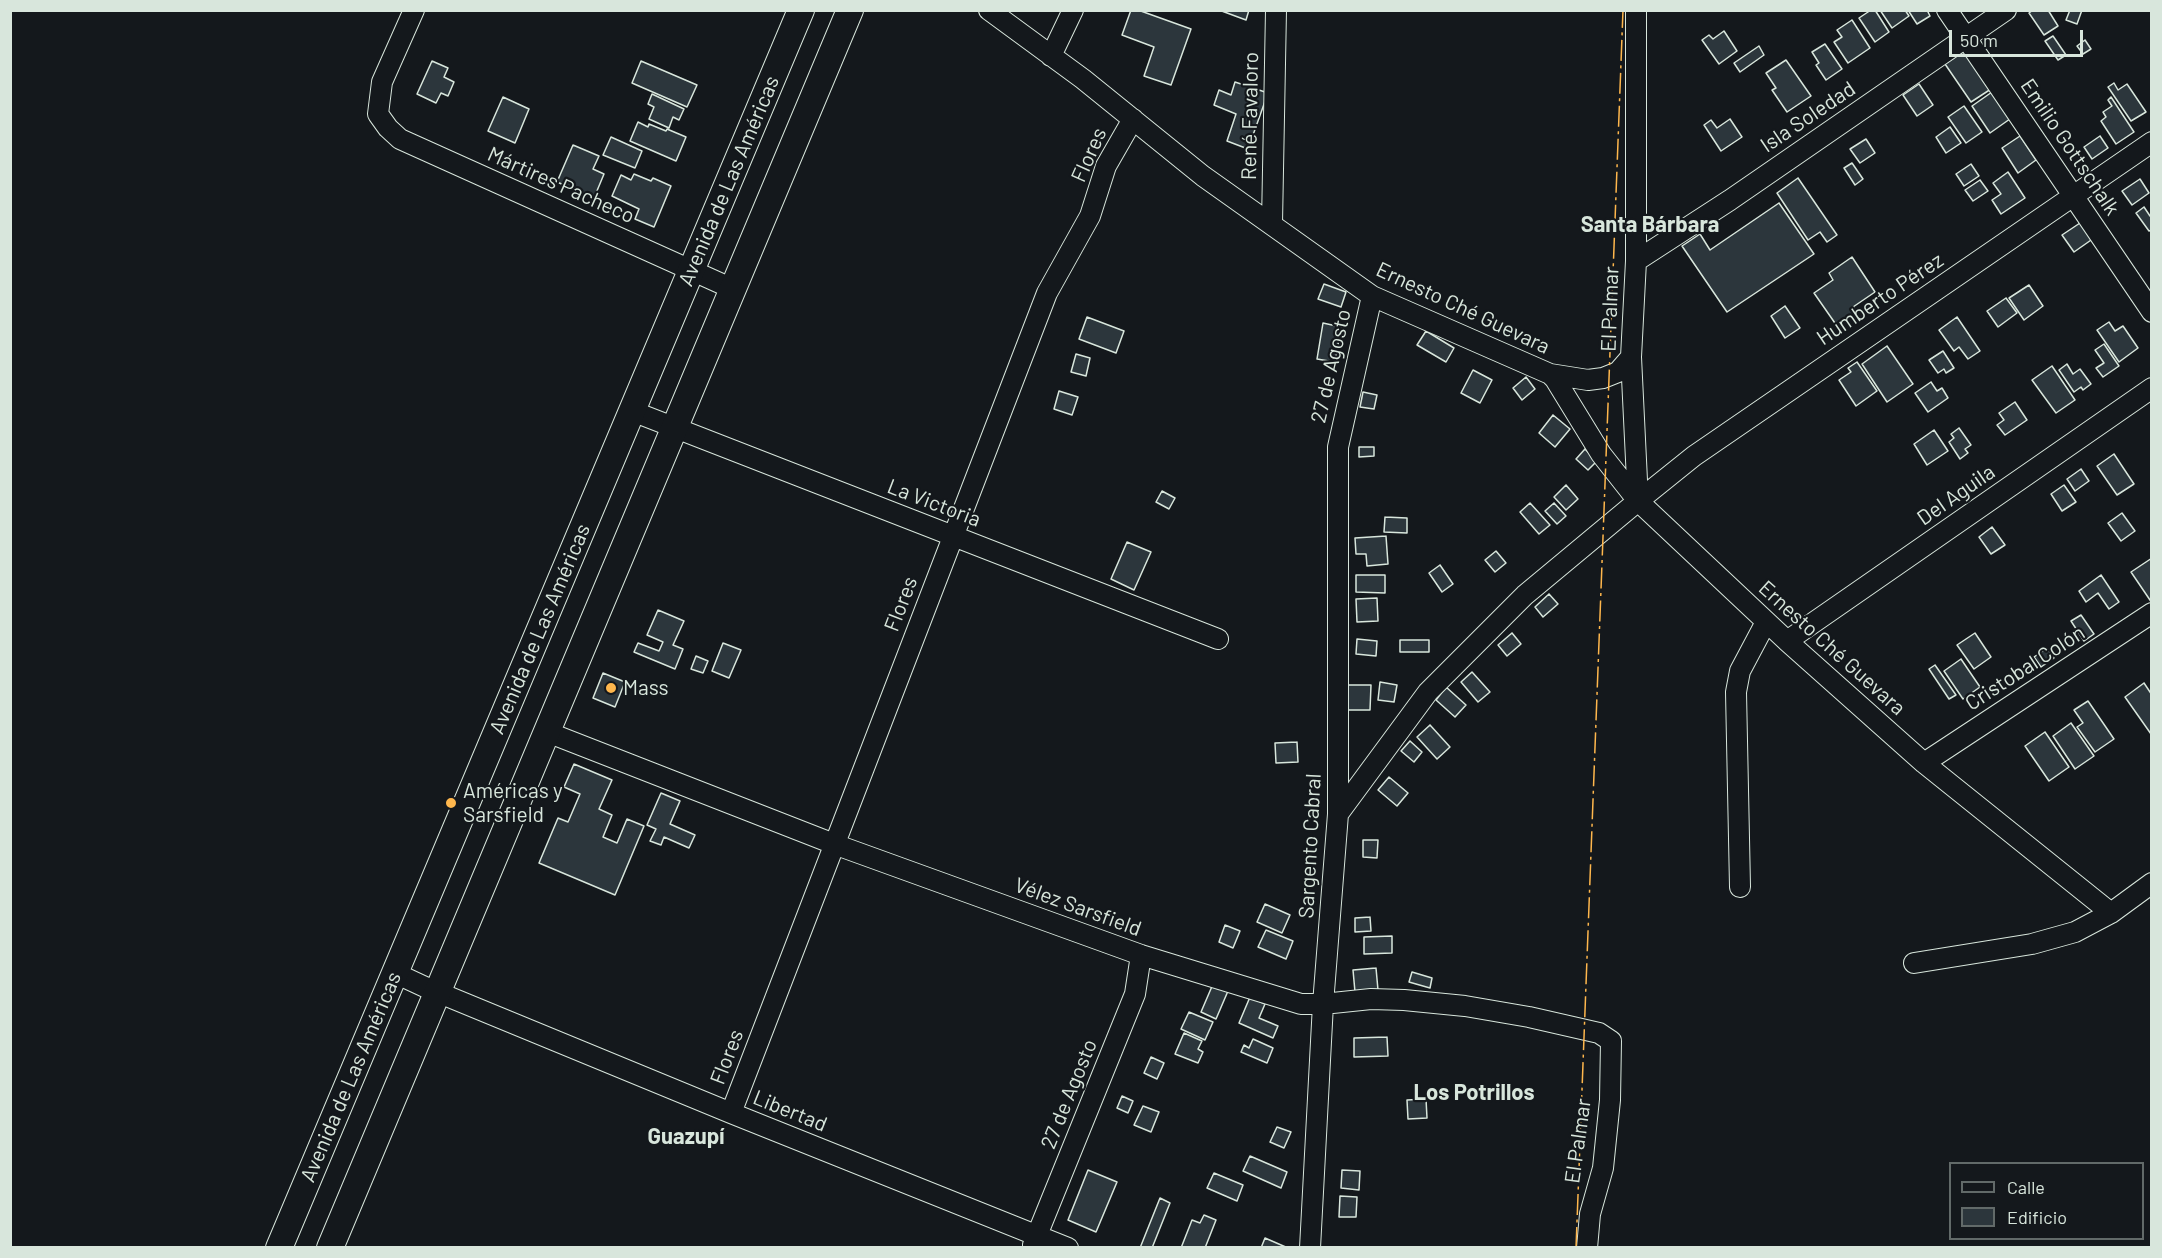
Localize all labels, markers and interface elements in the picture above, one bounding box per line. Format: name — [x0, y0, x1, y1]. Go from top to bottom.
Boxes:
scale bar — [1952, 18, 2086, 56]
text: 50 m — [1960, 29, 1998, 51]
street label: René Favaloro — [1236, 52, 1264, 180]
street label: Avenida de Las Américas — [673, 72, 785, 290]
street label: Emilio Gottschalk — [2015, 74, 2125, 220]
street label: Isla Soledad — [1756, 76, 1860, 158]
street label: Flores — [1066, 124, 1112, 186]
street label: Mártires Pacheco — [484, 141, 638, 229]
district label: Santa Bárbara — [1581, 212, 1719, 238]
street label: Humberto Pérez — [1812, 247, 1948, 351]
street label: Ernesto Ché Guevara — [1372, 257, 1554, 359]
street label: El Palmar — [1596, 266, 1624, 352]
street label: 27 de Agosto — [1306, 307, 1356, 425]
street label: Del Aguila — [1912, 459, 2000, 531]
street label: La Victoria — [884, 474, 984, 532]
street label: Avenida de Las Américas — [484, 520, 596, 738]
street label: Flores — [879, 573, 923, 635]
street label: Ernesto Ché Guevara — [1753, 575, 1911, 721]
street label: Cristobal Colón — [1961, 620, 2089, 716]
place label: Mass — [623, 675, 669, 701]
marker: Mass — [604, 681, 618, 695]
street label: Sargento Cabral — [1294, 773, 1326, 919]
place label: Américas y Sarsfield — [463, 778, 563, 828]
marker: Américas y Sarsfield — [444, 796, 458, 810]
street label: Vélez Sarsfield — [1011, 872, 1145, 942]
street label: Avenida de Las Américas — [295, 968, 407, 1186]
street label: Flores — [705, 1026, 749, 1088]
street label: 27 de Agosto — [1036, 1035, 1102, 1153]
district label: Los Potrillos — [1413, 1080, 1535, 1106]
street label: Libertad — [749, 1085, 831, 1137]
street label: El Palmar — [1560, 1097, 1596, 1185]
district label: Guazupí — [648, 1124, 724, 1150]
legend — [1949, 1162, 2144, 1240]
text: Calle — [2007, 1176, 2045, 1198]
text: Edificio — [2007, 1206, 2067, 1228]

